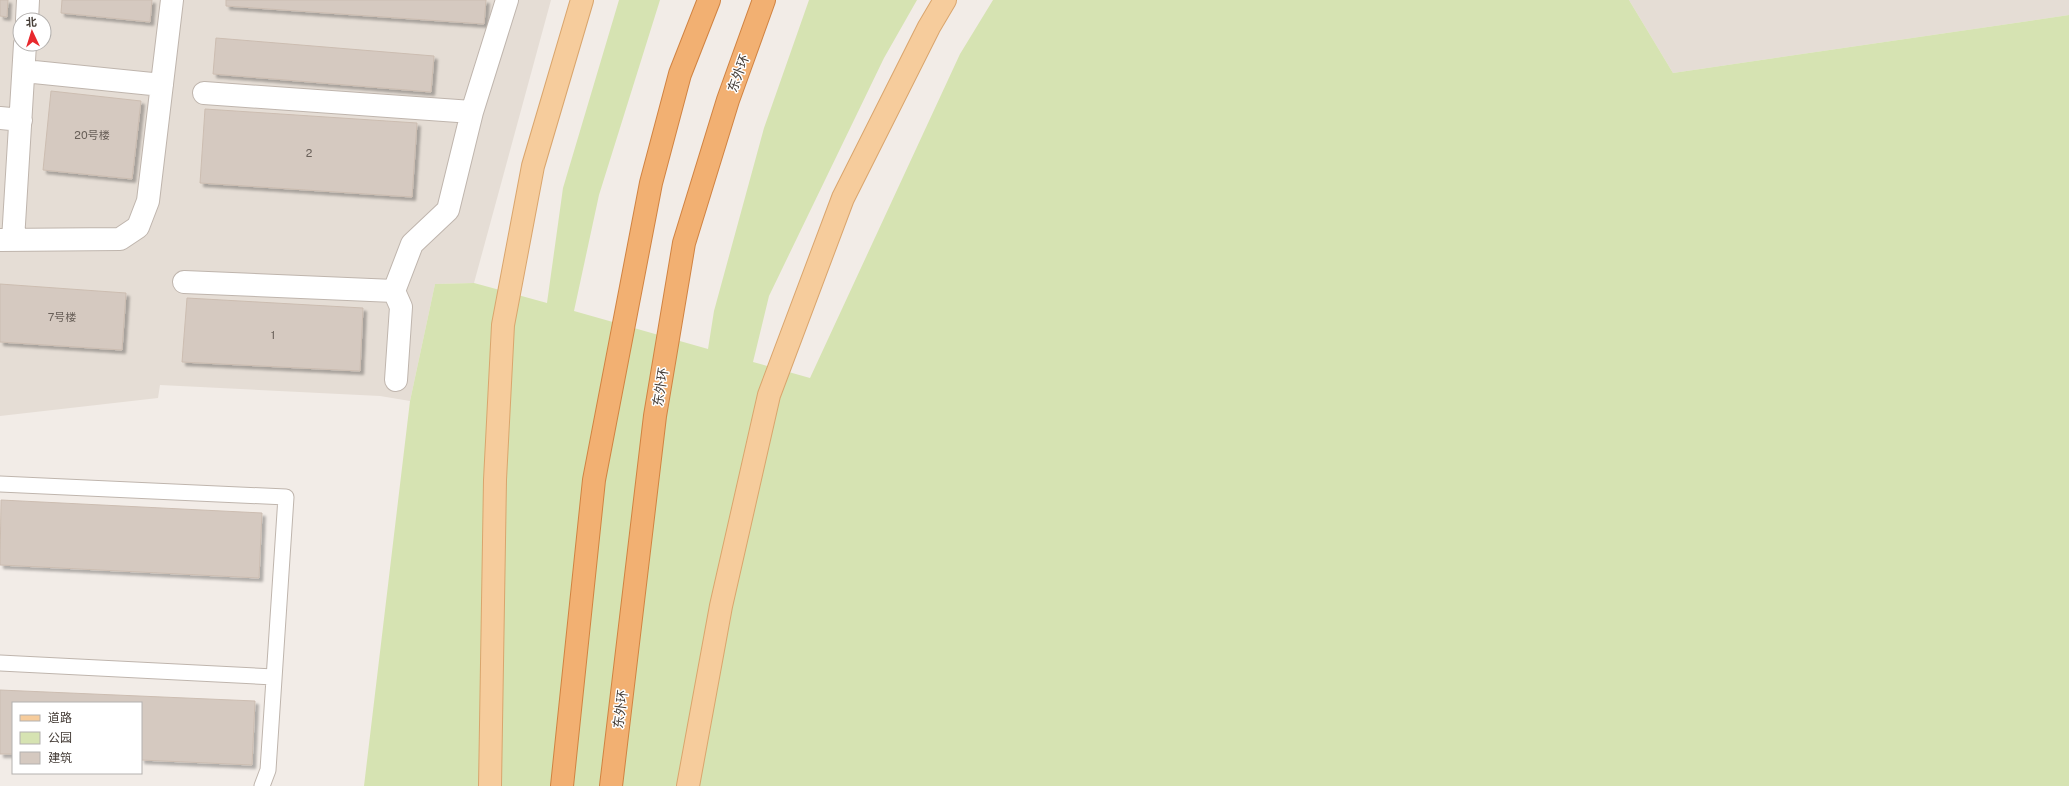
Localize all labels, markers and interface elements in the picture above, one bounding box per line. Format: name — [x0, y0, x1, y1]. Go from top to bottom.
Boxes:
north arrow — [12, 12, 52, 52]
text: 北 — [25, 16, 37, 28]
street label: 东外环 — [725, 52, 752, 94]
house number: 20号楼 — [74, 129, 110, 141]
house number: 2 — [306, 147, 313, 159]
house number: 7号楼 — [48, 311, 76, 323]
house number: 1 — [271, 329, 275, 341]
street label: 东外环 — [650, 367, 671, 408]
street label: 东外环 — [611, 689, 630, 729]
legend — [12, 702, 142, 774]
text: 道路 — [48, 711, 72, 725]
text: 公园 — [48, 731, 72, 745]
text: 建筑 — [48, 751, 72, 765]

